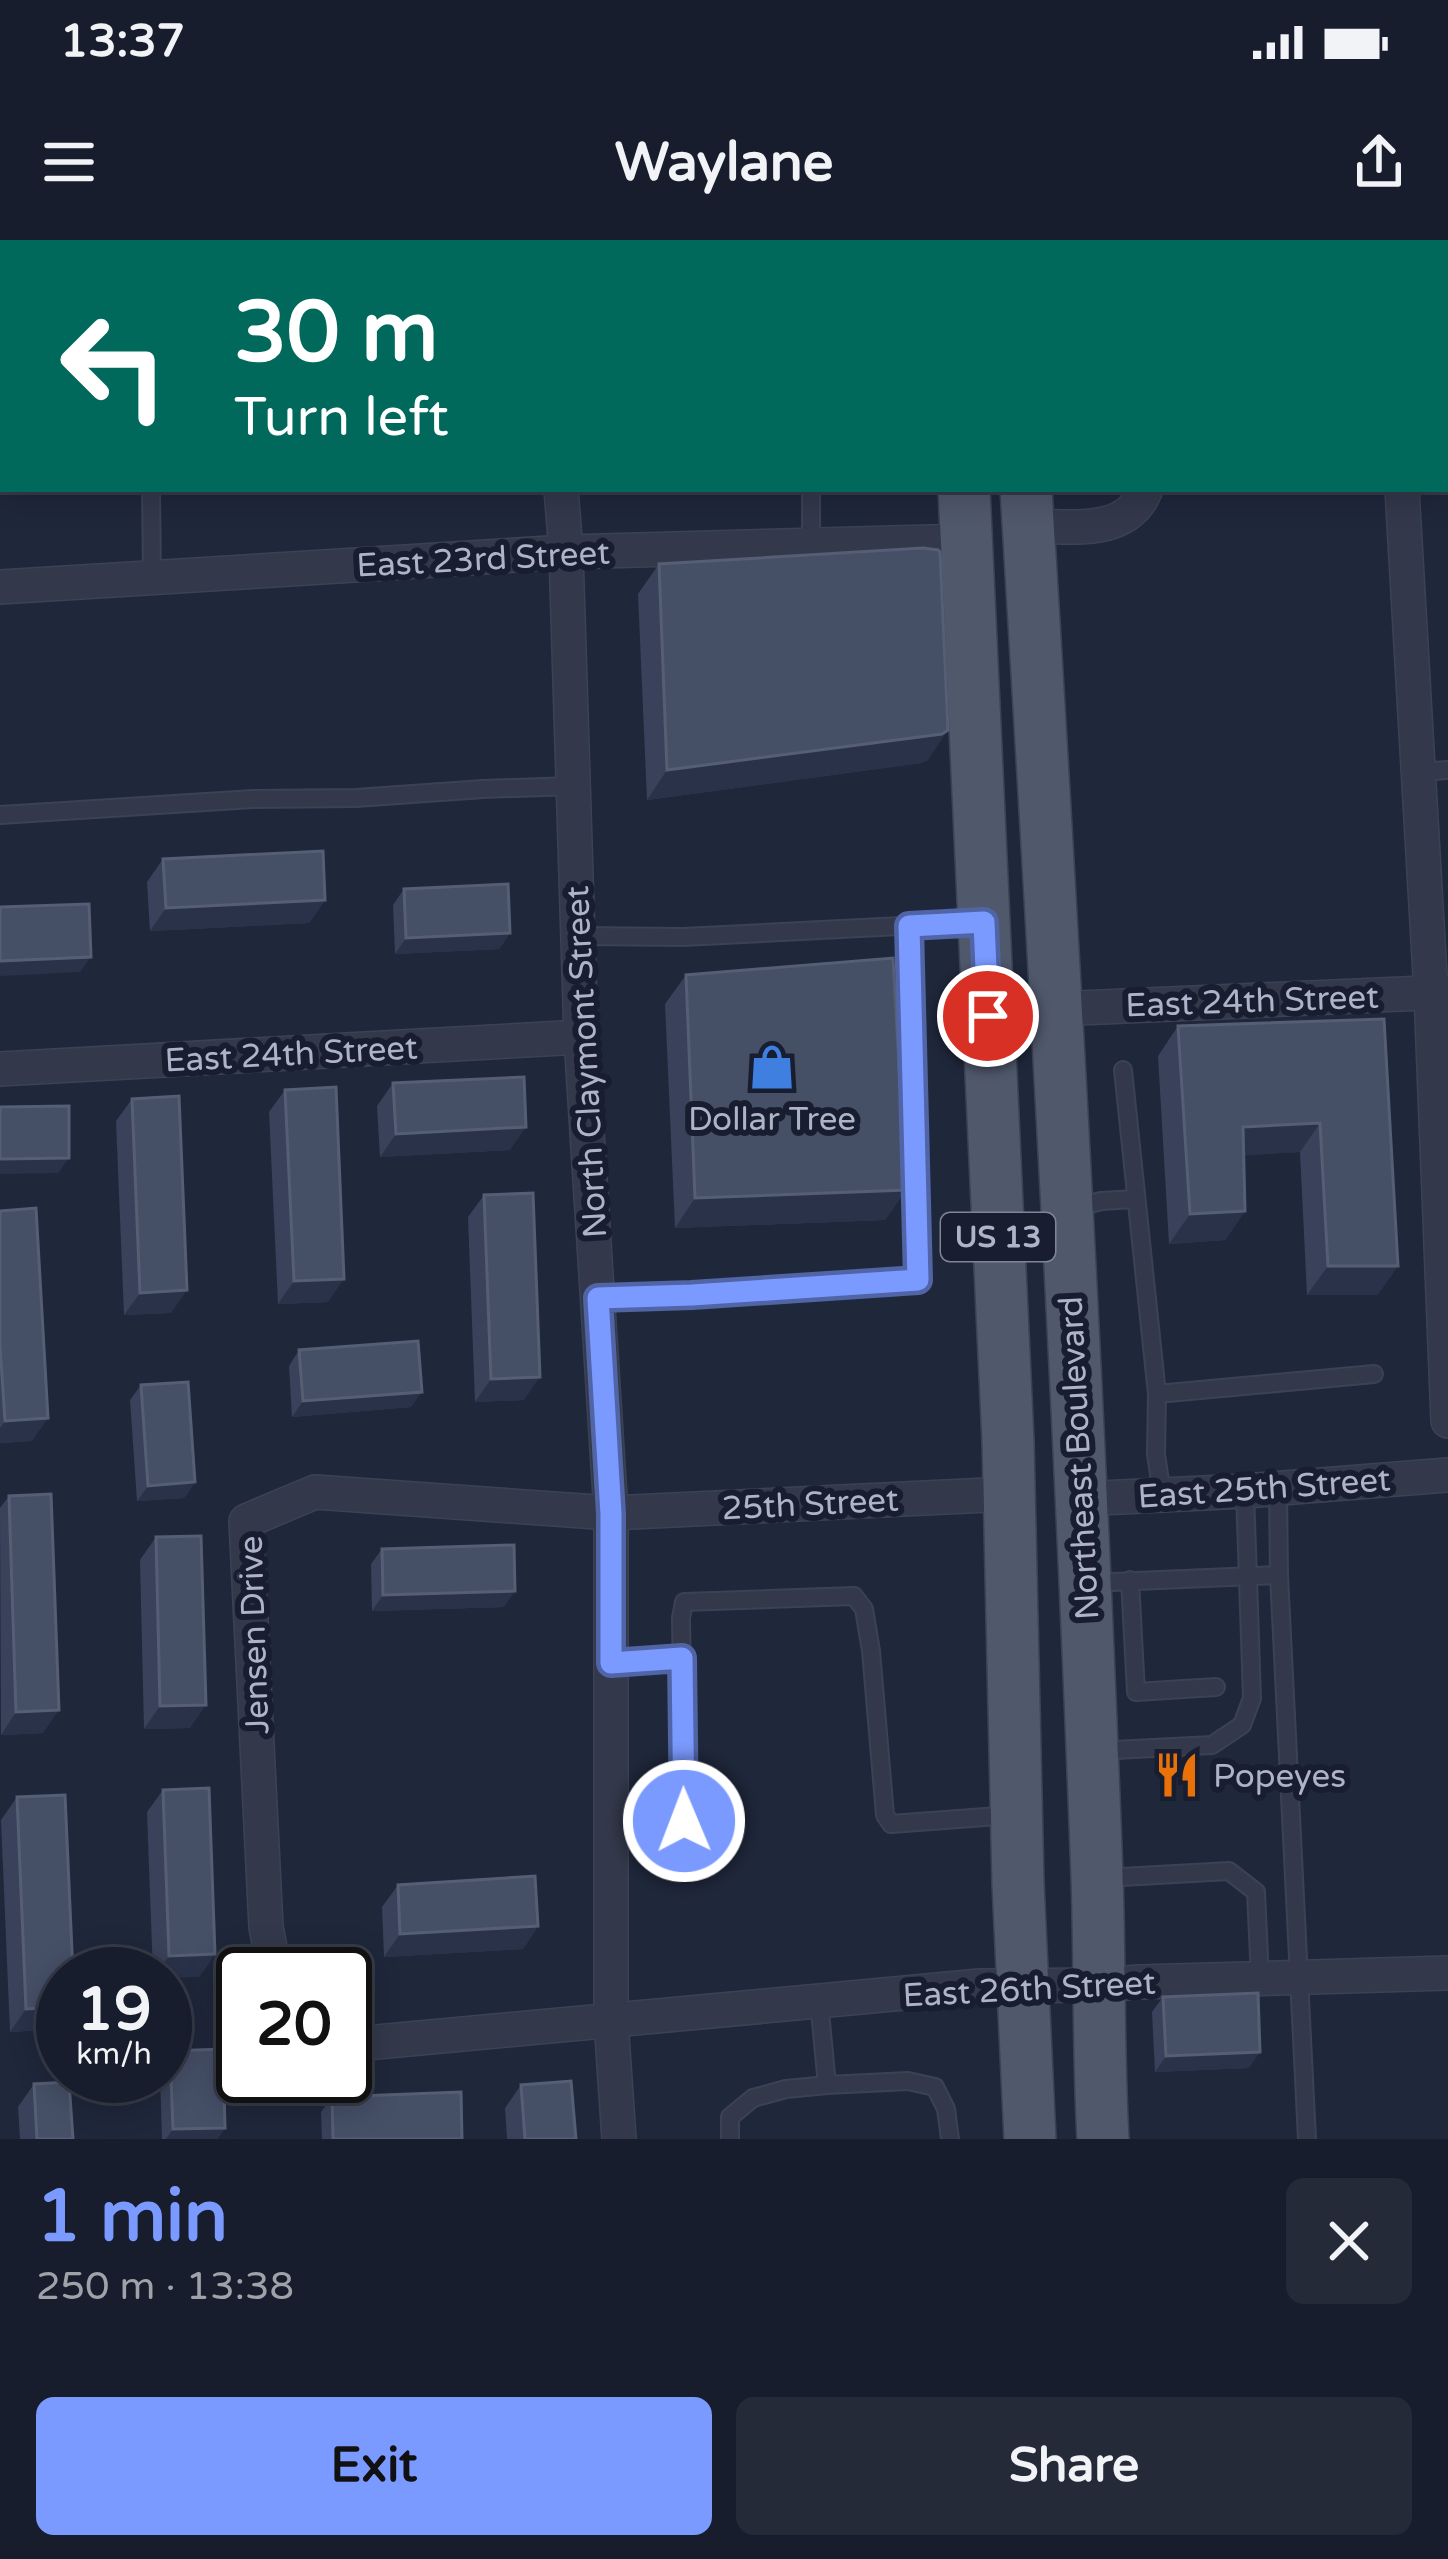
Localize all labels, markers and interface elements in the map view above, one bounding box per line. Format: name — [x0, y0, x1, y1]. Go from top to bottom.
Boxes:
text: 13:37 — [60, 15, 185, 69]
icon: menu — [36, 129, 102, 195]
icon: share — [1346, 129, 1412, 195]
text: Waylane — [615, 130, 833, 195]
text: 30 m — [234, 283, 438, 384]
icon: left — [36, 288, 192, 444]
text: Turn left — [234, 385, 449, 450]
street label: East 23rd Street — [355, 533, 611, 586]
street label: North Claymont Street — [558, 885, 615, 1239]
pin — [937, 965, 1039, 1067]
street label: East 24th Street — [1125, 978, 1379, 1025]
icon: arrive — [955, 983, 1021, 1049]
street label: East 24th Street — [164, 1028, 419, 1081]
shop icon: Dollar Tree — [747, 1042, 797, 1092]
place label: Dollar Tree — [688, 1100, 856, 1139]
road number: US 13 — [941, 1213, 1055, 1261]
street label: Northeast Boulevard — [1052, 1295, 1107, 1621]
street label: East 25th Street — [1136, 1460, 1392, 1517]
street label: 25th Street — [721, 1480, 900, 1529]
street label: Jensen Drive — [232, 1535, 277, 1735]
restaurant icon: Popeyes — [1152, 1750, 1202, 1800]
place label: Popeyes — [1213, 1757, 1346, 1796]
position arrow — [621, 1758, 747, 1884]
speed limit sign: 20 — [216, 1947, 372, 2103]
street label: East 26th Street — [902, 1963, 1157, 2016]
text: 19 — [76, 1974, 152, 2046]
text: km/h — [76, 2036, 152, 2073]
text: 1 min — [36, 2174, 228, 2261]
button: close — [1286, 2178, 1412, 2304]
text: 250 m · 13:38 — [36, 2263, 294, 2310]
button: Exit — [36, 2397, 712, 2535]
button: Share — [736, 2397, 1412, 2535]

